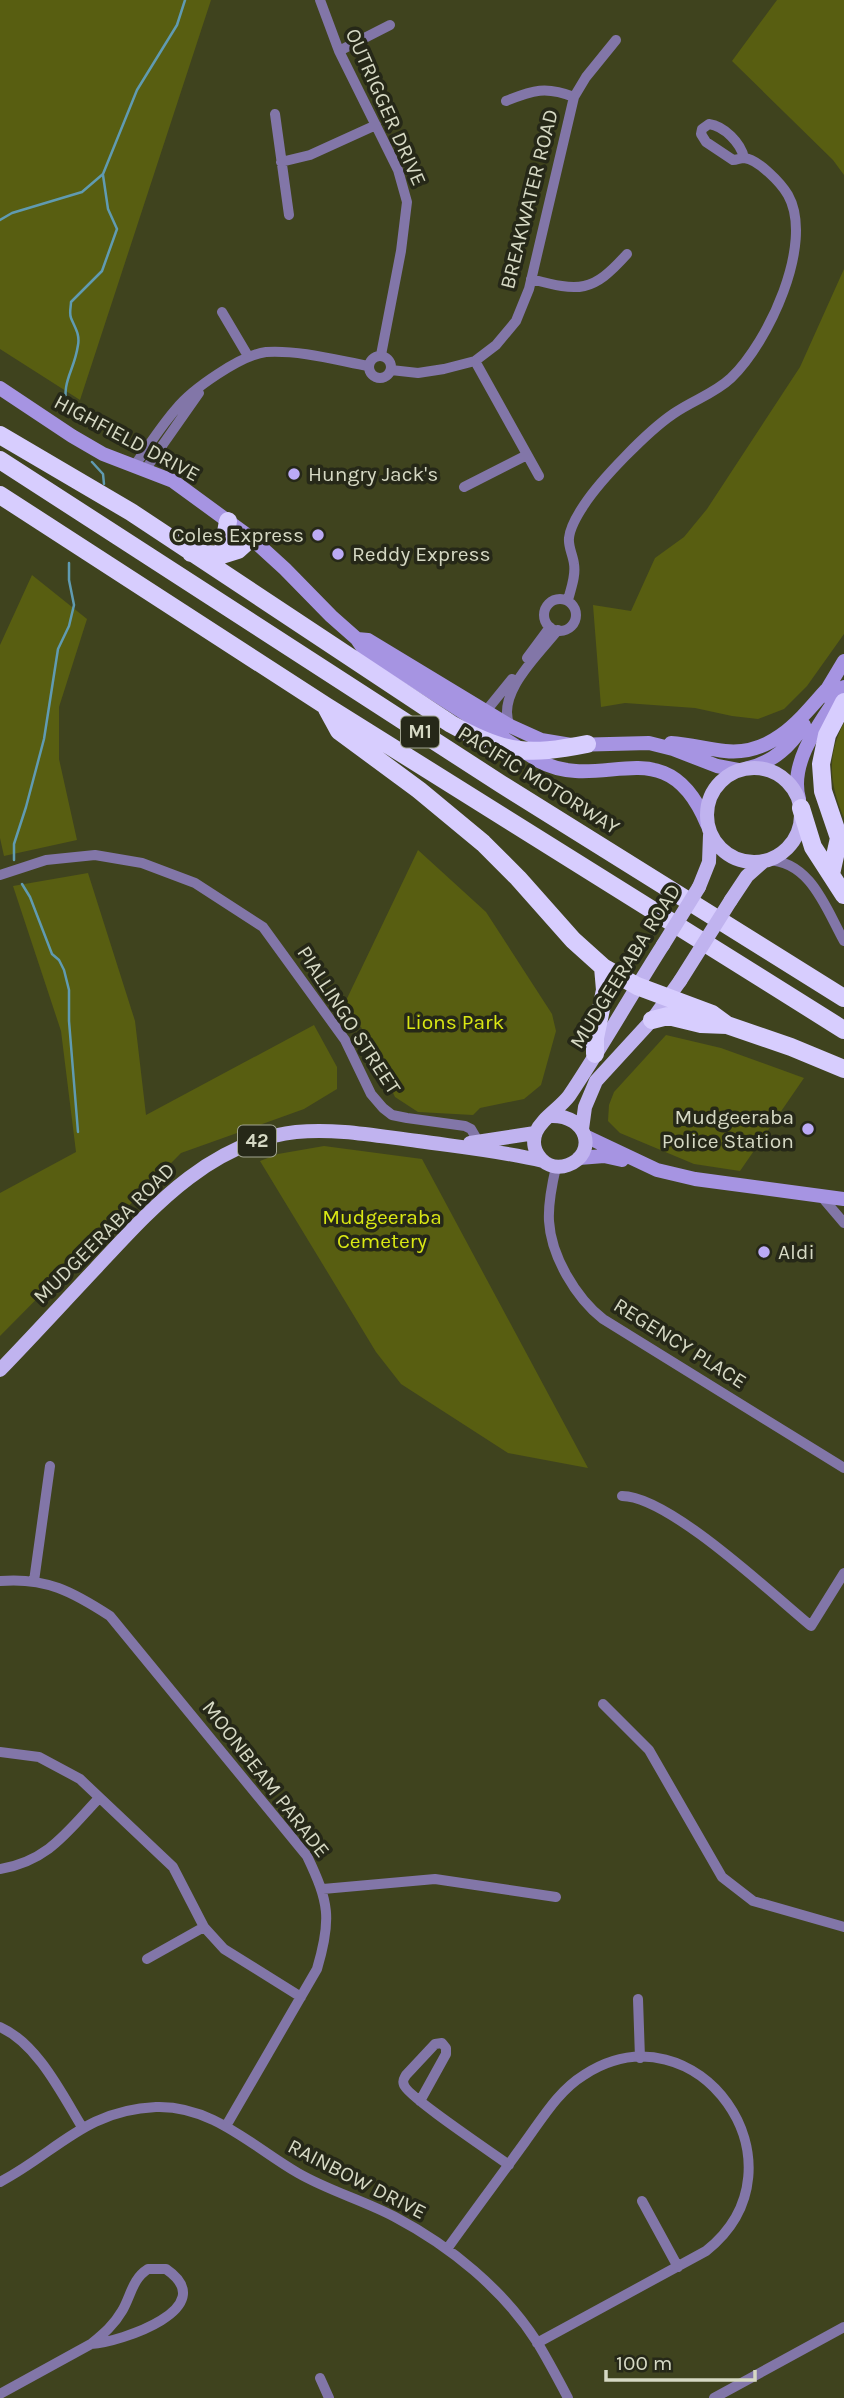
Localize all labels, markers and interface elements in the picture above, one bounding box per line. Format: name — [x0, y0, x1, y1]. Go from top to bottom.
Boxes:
street label: OUTRIGGER DRIVE — [341, 25, 431, 189]
street label: BREAKWATER ROAD — [495, 107, 563, 291]
street label: HIGHFIELD DRIVE — [50, 390, 204, 486]
place label: Hungry Jack's — [308, 462, 438, 486]
marker: Hungry Jack's — [286, 466, 302, 482]
place label: Coles Express — [172, 523, 304, 547]
marker: Coles Express — [310, 527, 326, 543]
place label: Reddy Express — [352, 542, 491, 566]
marker: Reddy Express — [330, 546, 346, 562]
road number: M1 — [401, 716, 439, 748]
street label: PACIFIC MOTORWAY — [454, 721, 625, 840]
street label: MUDGEERABA ROAD — [565, 879, 685, 1053]
street label: PIALLINGO STREET — [292, 941, 406, 1099]
park label: Lions Park — [406, 1010, 505, 1034]
place label: Mudgeeraba Police Station — [662, 1105, 794, 1153]
marker: Mudgeeraba Police Station — [800, 1121, 816, 1137]
road number: 42 — [238, 1126, 276, 1156]
street label: MUDGEERABA ROAD — [28, 1157, 180, 1309]
park label: Mudgeeraba Cemetery — [322, 1205, 442, 1253]
place label: Aldi — [778, 1240, 815, 1264]
marker: Aldi — [756, 1244, 772, 1260]
street label: REGENCY PLACE — [609, 1293, 751, 1393]
street label: MOONBEAM PARADE — [197, 1696, 335, 1862]
street label: RAINBOW DRIVE — [284, 2134, 430, 2224]
scale bar — [606, 2338, 755, 2382]
text: 100 m — [616, 2351, 673, 2375]

